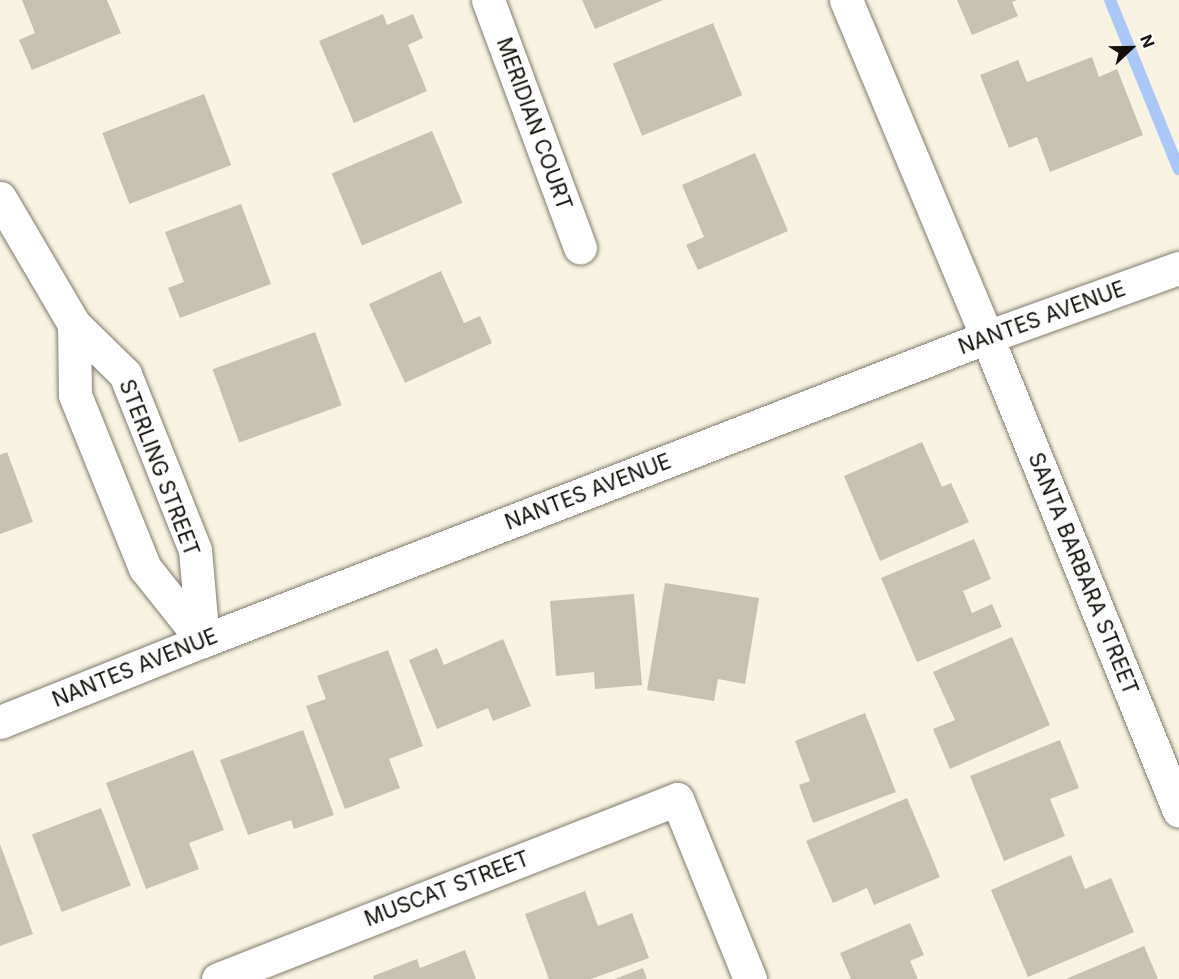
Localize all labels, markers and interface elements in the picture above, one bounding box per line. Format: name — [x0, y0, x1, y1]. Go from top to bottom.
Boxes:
north arrow — [1101, 18, 1161, 78]
text: N — [1136, 32, 1159, 51]
street label: MERIDIAN COURT — [491, 34, 577, 214]
street label: NANTES AVENUE — [955, 276, 1129, 360]
street label: STERLING STREET — [114, 376, 204, 560]
street label: NANTES AVENUE — [501, 449, 675, 535]
street label: SANTA BARBARA STREET — [1023, 449, 1143, 699]
street label: NANTES AVENUE — [49, 623, 221, 713]
street label: MUSCAT STREET — [361, 846, 533, 932]

